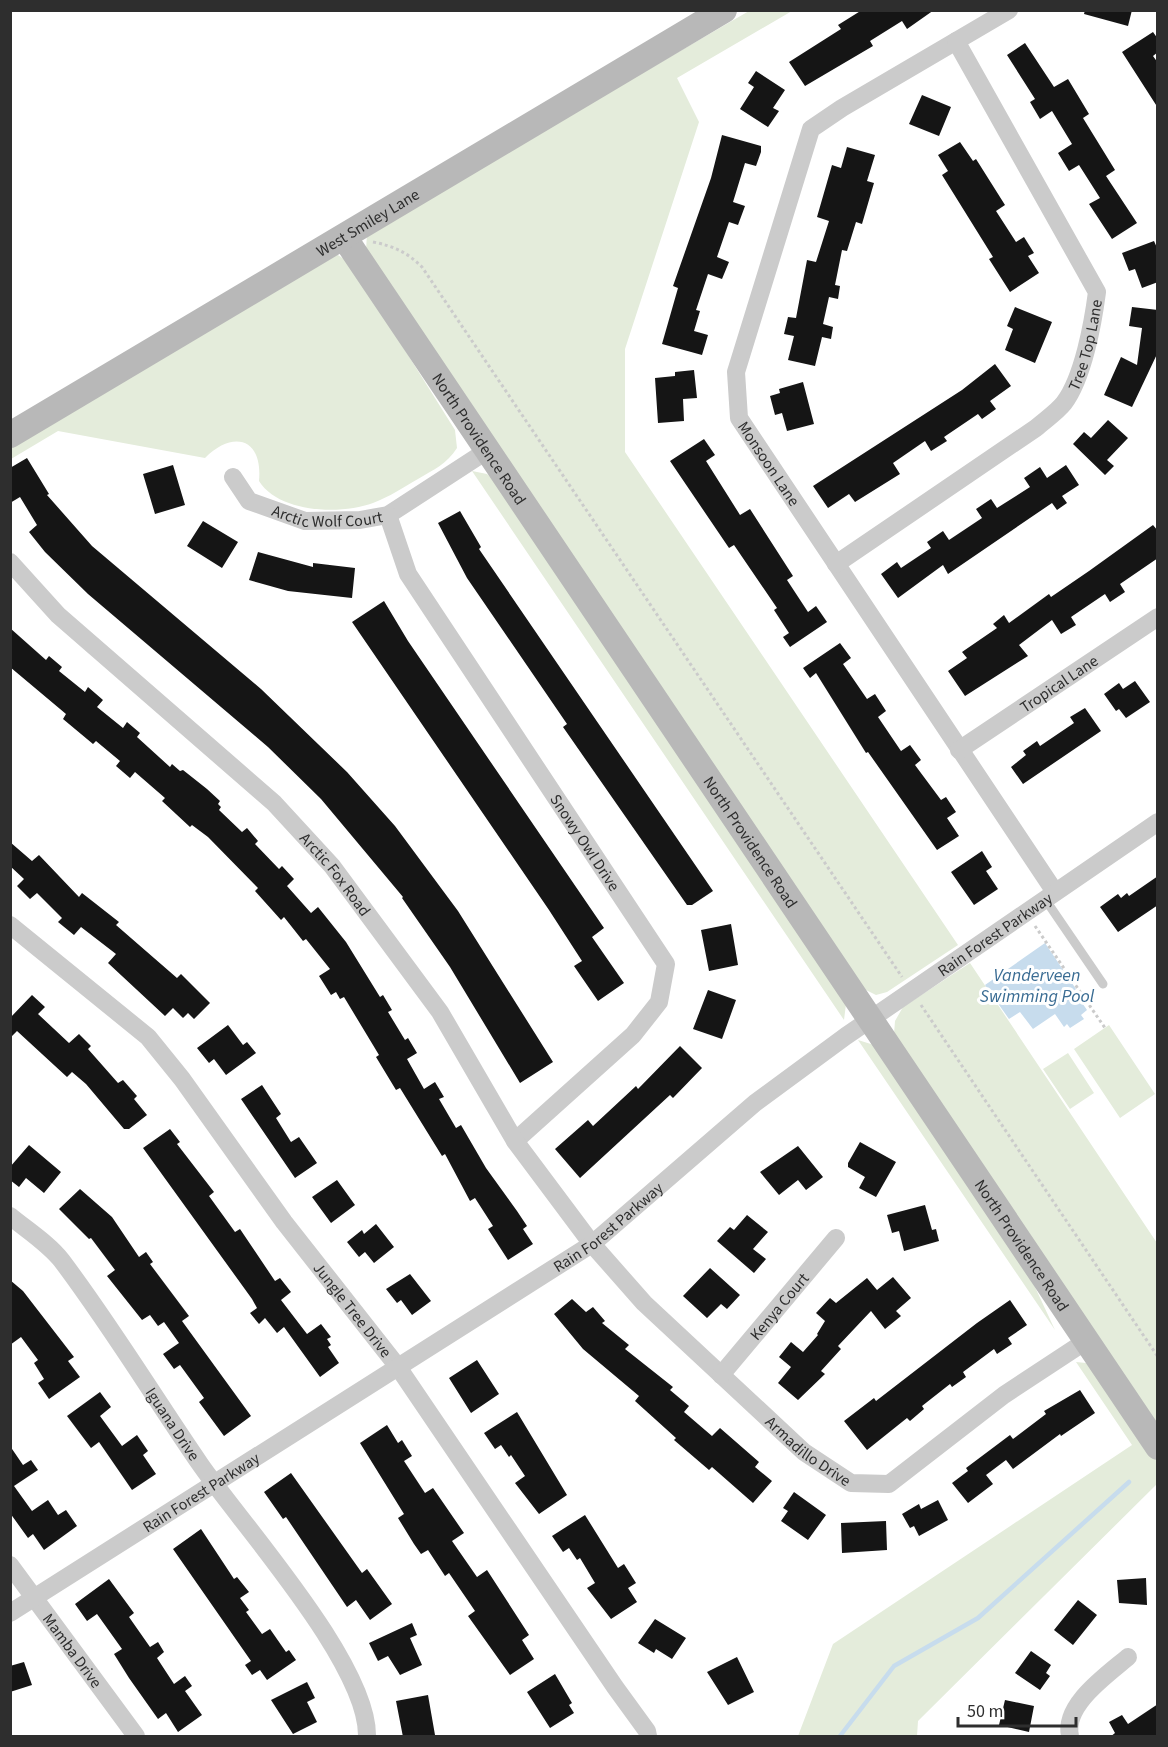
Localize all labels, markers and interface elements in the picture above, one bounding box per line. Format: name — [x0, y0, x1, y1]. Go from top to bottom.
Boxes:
street label: West Smiley Lane — [312, 184, 424, 262]
street label: Tree Top Lane — [1063, 298, 1108, 395]
street label: North Providence Road — [427, 369, 531, 509]
street label: Monsoon Lane — [732, 417, 805, 511]
street label: Arctic Wolf Court — [269, 500, 385, 533]
street label: Tropical Lane — [1016, 650, 1103, 718]
street label: North Providence Road — [698, 772, 802, 913]
street label: Snowy Owl Drive — [545, 790, 625, 896]
street label: Arctic Fox Road — [294, 828, 375, 921]
street label: Rain Forest Parkway — [934, 887, 1057, 982]
water label: Vanderveen Swimming Pool — [980, 963, 1095, 1009]
street label: North Providence Road — [969, 1175, 1074, 1316]
street label: Rain Forest Parkway — [549, 1177, 668, 1278]
street label: Jungle Tree Drive — [308, 1258, 397, 1363]
street label: Kenya Court — [745, 1268, 815, 1345]
street label: Iguana Drive — [140, 1383, 205, 1465]
street label: Armadillo Drive — [760, 1411, 855, 1492]
street label: Rain Forest Parkway — [139, 1447, 265, 1538]
street label: Mamba Drive — [37, 1609, 107, 1693]
scale bar — [958, 1690, 1076, 1728]
text: 50 m — [967, 1699, 1003, 1724]

